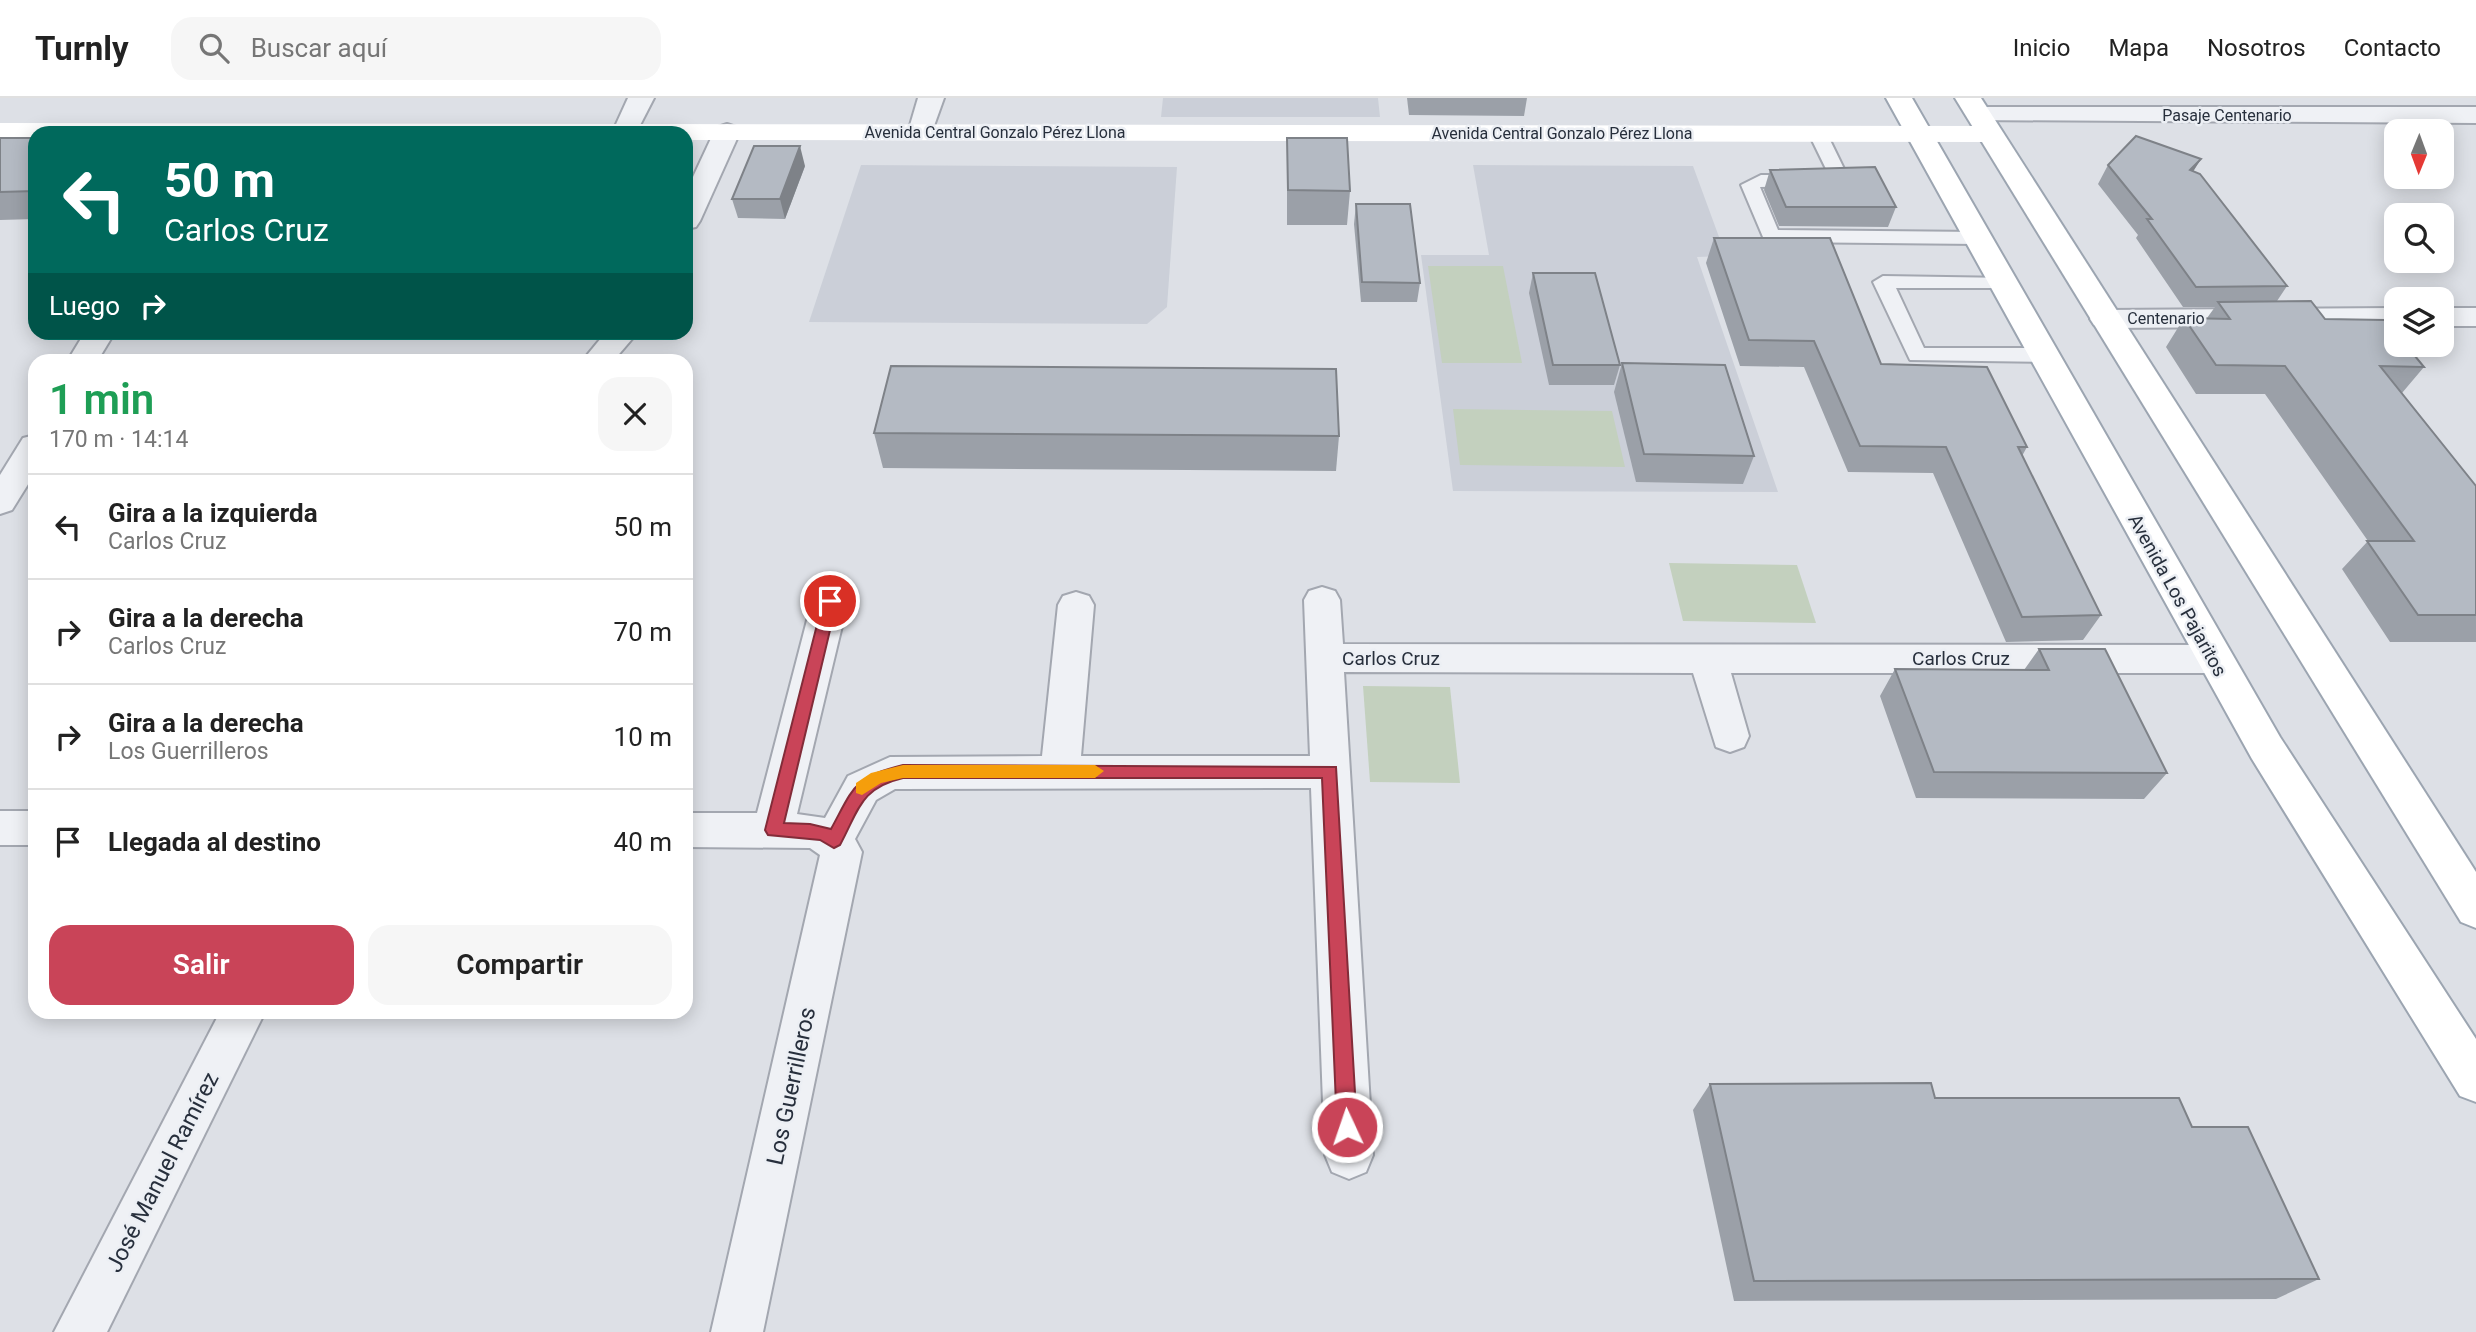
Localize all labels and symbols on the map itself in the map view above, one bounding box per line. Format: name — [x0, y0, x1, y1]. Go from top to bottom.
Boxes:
street label: Pasaje Centenario — [2162, 106, 2292, 125]
north arrow — [2384, 119, 2454, 189]
street label: Avenida Central Gonzalo Pérez Llona — [864, 123, 1126, 142]
street label: Avenida Central Gonzalo Pérez Llona — [1431, 124, 1693, 143]
street label: Centenario — [2127, 309, 2205, 328]
street label: Avenida Los Pajaritos — [2123, 510, 2232, 681]
pin — [800, 571, 860, 631]
street label: Carlos Cruz — [1342, 647, 1440, 670]
street label: Carlos Cruz — [1912, 647, 2010, 670]
street label: Los Guerrilleros — [762, 1005, 821, 1168]
street label: José Manuel Ramírez — [100, 1068, 225, 1277]
position arrow — [1310, 1090, 1384, 1164]

